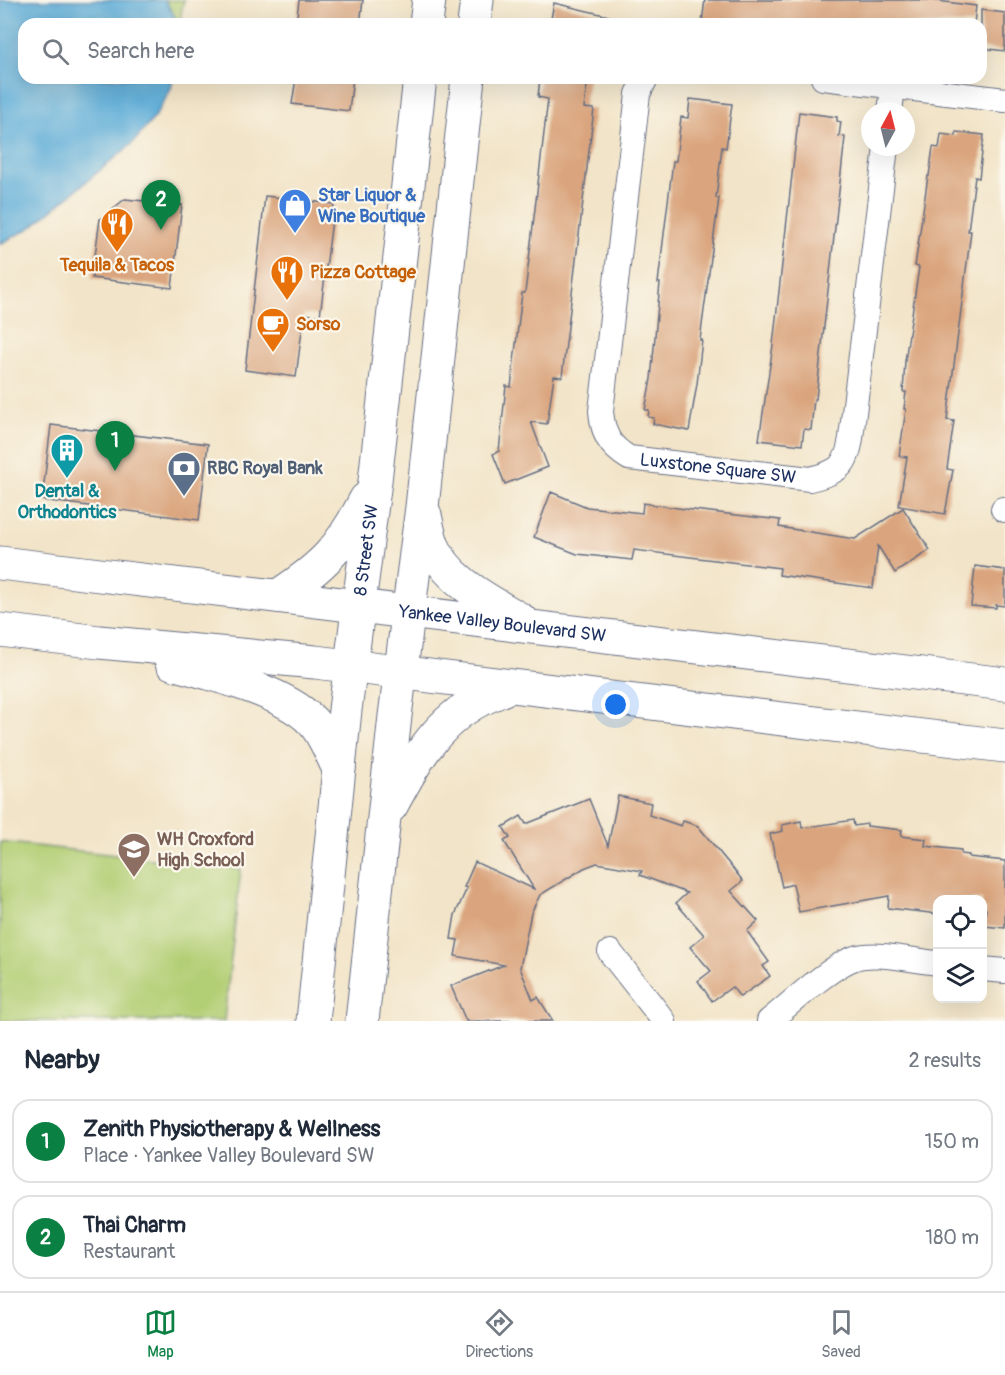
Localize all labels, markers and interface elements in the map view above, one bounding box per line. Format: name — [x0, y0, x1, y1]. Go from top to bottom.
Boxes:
search box — [18, 18, 987, 84]
icon: search — [39, 35, 72, 68]
text: Search here — [87, 37, 194, 65]
north arrow — [861, 102, 915, 156]
pin: 2 — [142, 180, 180, 230]
place label: Star Liquor & Wine Boutique — [318, 184, 426, 228]
shop icon: Star Liquor & Wine Boutique — [277, 187, 313, 234]
restaurant icon: Tequila & Tacos — [99, 206, 135, 253]
place label: Tequila & Tacos — [59, 254, 175, 277]
restaurant icon: Pizza Cottage — [269, 254, 305, 301]
place label: Pizza Cottage — [310, 261, 417, 284]
cafe icon: Sorso — [255, 306, 291, 353]
place label: Sorso — [296, 313, 341, 336]
pin: 1 — [96, 422, 134, 471]
building icon: Dental & Orthodontics — [49, 432, 85, 479]
street label: Luxstone Square SW — [639, 448, 797, 489]
bank icon: RBC Royal Bank — [166, 450, 202, 497]
place label: RBC Royal Bank — [207, 457, 323, 480]
place label: Dental & Orthodontics — [18, 480, 117, 524]
street label: 8 Street SW — [349, 503, 383, 597]
street label: Yankee Valley Boulevard SW — [397, 599, 607, 647]
your location — [601, 690, 630, 719]
place label: WH Croxford High School — [157, 828, 254, 872]
school or university icon: WH Croxford High School — [116, 831, 152, 878]
map controls — [933, 895, 987, 1003]
button: locate — [933, 895, 987, 949]
button: layers — [933, 949, 987, 1003]
text: Nearby — [24, 1044, 100, 1076]
text: 2 results — [909, 1048, 981, 1073]
text: Zenith Physiotherapy & Wellness — [83, 1115, 380, 1143]
text: 1 — [42, 1129, 49, 1154]
text: 150 m — [925, 1129, 979, 1154]
text: Place · Yankee Valley Boulevard SW — [83, 1143, 375, 1168]
text: Thai Charm — [83, 1211, 186, 1239]
text: 2 — [40, 1225, 51, 1250]
text: 180 m — [925, 1225, 979, 1250]
text: Restaurant — [83, 1239, 175, 1264]
tab: Map — [144, 1306, 177, 1362]
tab: Directions — [465, 1306, 533, 1362]
tab: Saved — [821, 1306, 861, 1362]

